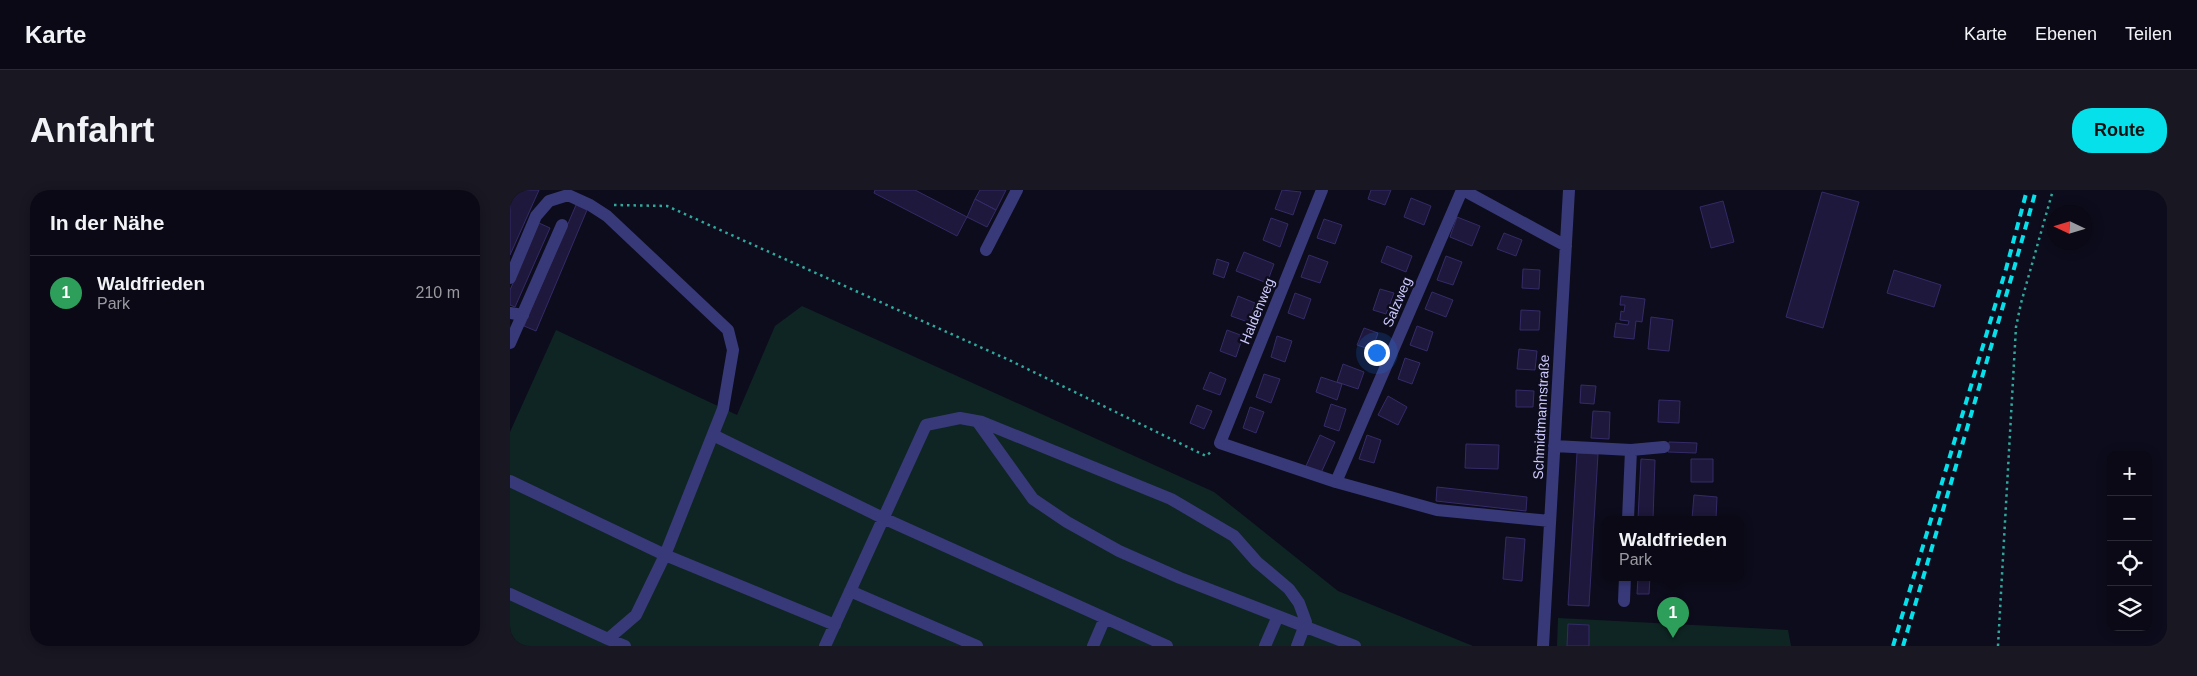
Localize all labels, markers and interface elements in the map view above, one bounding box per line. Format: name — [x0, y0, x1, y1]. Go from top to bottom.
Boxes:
text: Karte — [25, 21, 86, 48]
text: Karte — [1964, 24, 2007, 44]
text: Ebenen — [2035, 24, 2097, 44]
text: Teilen — [2125, 24, 2172, 44]
button: Route — [2072, 108, 2167, 153]
text: Anfahrt — [30, 110, 154, 149]
north arrow — [2047, 205, 2092, 250]
text: In der Nähe — [50, 211, 164, 234]
text: Waldfrieden — [97, 273, 205, 294]
street label: Salzweg — [1379, 275, 1415, 329]
street label: Haldenweg — [1236, 276, 1278, 346]
text: 1 — [62, 284, 70, 301]
text: 210 m — [416, 284, 460, 301]
text: Park — [97, 295, 130, 312]
your location — [1364, 340, 1390, 366]
street label: Schmidtmannstraße — [1530, 354, 1552, 480]
map controls — [2107, 451, 2152, 631]
button: + — [2107, 451, 2152, 496]
button: − — [2107, 496, 2152, 541]
popup — [1602, 516, 1744, 581]
text: Waldfrieden — [1619, 529, 1727, 550]
button: locate — [2107, 541, 2152, 586]
text: Park — [1619, 551, 1652, 568]
button: layers — [2107, 586, 2152, 631]
pin: 1 — [1657, 597, 1689, 638]

